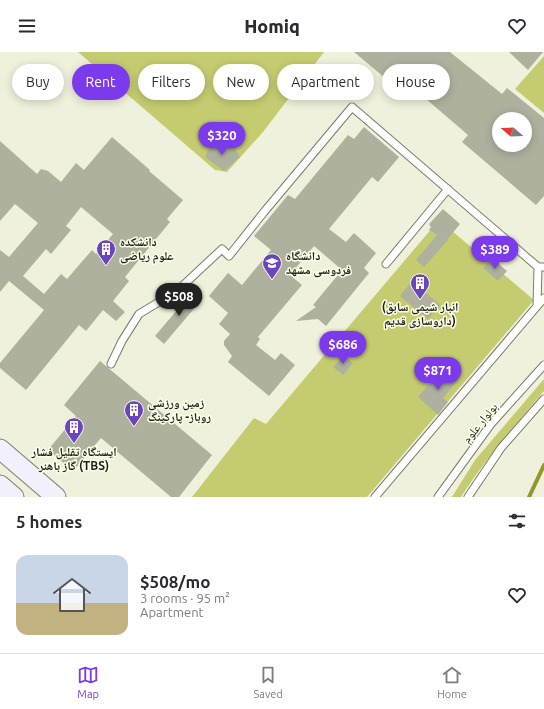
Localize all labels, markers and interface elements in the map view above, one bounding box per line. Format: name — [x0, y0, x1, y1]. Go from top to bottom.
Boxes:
icon: menu — [16, 15, 38, 37]
icon: heart — [506, 15, 528, 37]
text: Homiq — [244, 16, 300, 36]
chip: Buy — [12, 64, 64, 100]
chip: Rent — [72, 64, 130, 100]
chip: Filters — [138, 64, 205, 100]
chip: New — [213, 64, 269, 100]
chip: Apartment — [277, 64, 374, 100]
chip: House — [382, 64, 450, 100]
north arrow — [492, 112, 532, 152]
map controls — [492, 112, 532, 152]
pin: $320 — [198, 122, 246, 156]
text: $320 — [207, 128, 237, 142]
place label: دانشکده علوم ریاضی — [120, 235, 174, 264]
pin: $389 — [471, 236, 519, 270]
building icon: دانشکده علوم ریاضی — [95, 238, 117, 266]
text: $389 — [480, 242, 510, 256]
place label: دانشگاه فردوسی مشهد — [286, 249, 351, 278]
school or university icon: دانشگاه فردوسی مشهد — [261, 252, 283, 280]
building icon: (انبار شیمی سابق داروسازی قدیم) — [409, 272, 431, 300]
pin: $508 — [155, 283, 203, 317]
text: $508 — [164, 289, 194, 303]
place label: (انبار شیمی سابق داروسازی قدیم) — [382, 300, 458, 329]
pin: $686 — [319, 331, 367, 365]
text: $686 — [328, 337, 358, 351]
pin: $871 — [414, 357, 462, 391]
text: $871 — [423, 363, 453, 377]
place label: زمین ورزشی روباز- پارکینگ — [148, 396, 211, 424]
building icon: زمین ورزشی روباز- پارکینگ — [123, 399, 145, 427]
street label: بولوار علوم — [460, 400, 501, 447]
building icon: ایستگاه تقلیل فشار گاز باهنر (TBS) — [63, 416, 85, 444]
place label: ایستگاه تقلیل فشار گاز باهنر (TBS) — [30, 445, 117, 473]
icon: filters — [506, 510, 528, 532]
text: 5 homes — [16, 512, 82, 531]
icon: home — [48, 571, 96, 619]
text: $508/mo — [140, 572, 210, 591]
icon: heart — [506, 584, 528, 606]
text: 3 rooms · 95 m² — [140, 591, 230, 605]
text: Apartment — [140, 605, 204, 619]
tab: Map — [77, 664, 99, 700]
tab: Saved — [254, 664, 283, 700]
tab: Home — [437, 664, 467, 700]

